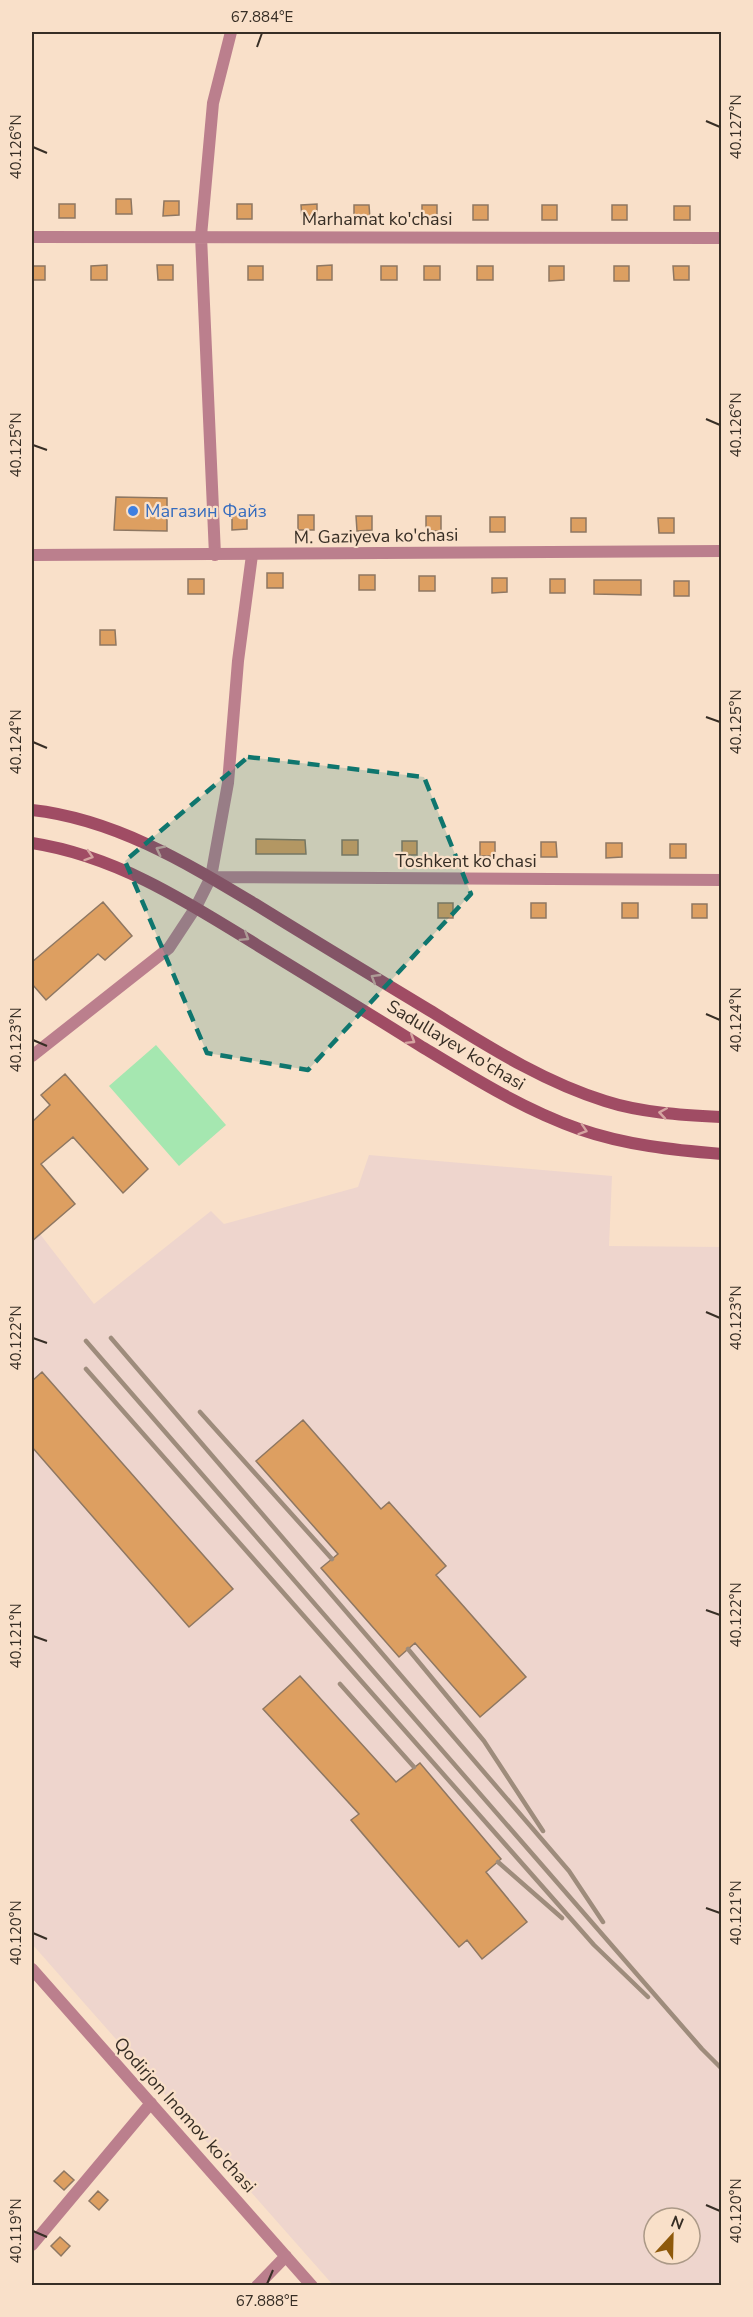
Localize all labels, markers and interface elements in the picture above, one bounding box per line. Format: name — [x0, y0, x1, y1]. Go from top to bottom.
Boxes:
text: 67.884°E — [231, 7, 293, 27]
text: 40.127°N — [726, 94, 746, 160]
text: 40.126°N — [6, 114, 26, 180]
street label: Marhamat ko'chasi — [302, 207, 452, 231]
text: 40.126°N — [726, 392, 746, 458]
text: 40.125°N — [6, 412, 26, 478]
place label: Магазин Файз — [145, 499, 267, 523]
marker: Магазин Файз — [126, 504, 140, 518]
street label: M. Gaziyeva ko'chasi — [293, 523, 459, 549]
text: 40.125°N — [726, 689, 746, 755]
text: 40.124°N — [6, 709, 26, 775]
one-way arrow — [155, 845, 166, 857]
one-way arrow — [83, 849, 94, 861]
street label: Toshkent ko'chasi — [395, 849, 537, 873]
one-way arrow — [239, 930, 249, 942]
one-way arrow — [371, 973, 381, 985]
text: 40.124°N — [726, 987, 746, 1053]
street label: Sadullayev ko'chasi — [382, 994, 530, 1096]
text: 40.123°N — [6, 1007, 26, 1073]
one-way arrow — [405, 1032, 415, 1044]
one-way arrow — [659, 1107, 668, 1119]
one-way arrow — [577, 1123, 588, 1136]
text: 40.123°N — [726, 1285, 746, 1351]
text: 40.122°N — [6, 1305, 26, 1371]
text: 40.122°N — [726, 1582, 746, 1648]
text: 40.121°N — [6, 1603, 26, 1669]
text: 40.121°N — [726, 1880, 746, 1946]
text: 40.120°N — [6, 1900, 26, 1966]
street label: Qodirjon Inomov ko'chasi — [109, 2032, 261, 2198]
text: 40.120°N — [726, 2178, 746, 2244]
text: 40.119°N — [6, 2198, 26, 2264]
north arrow — [642, 2206, 702, 2266]
text: N — [668, 2211, 687, 2235]
text: 67.888°E — [236, 2291, 298, 2311]

